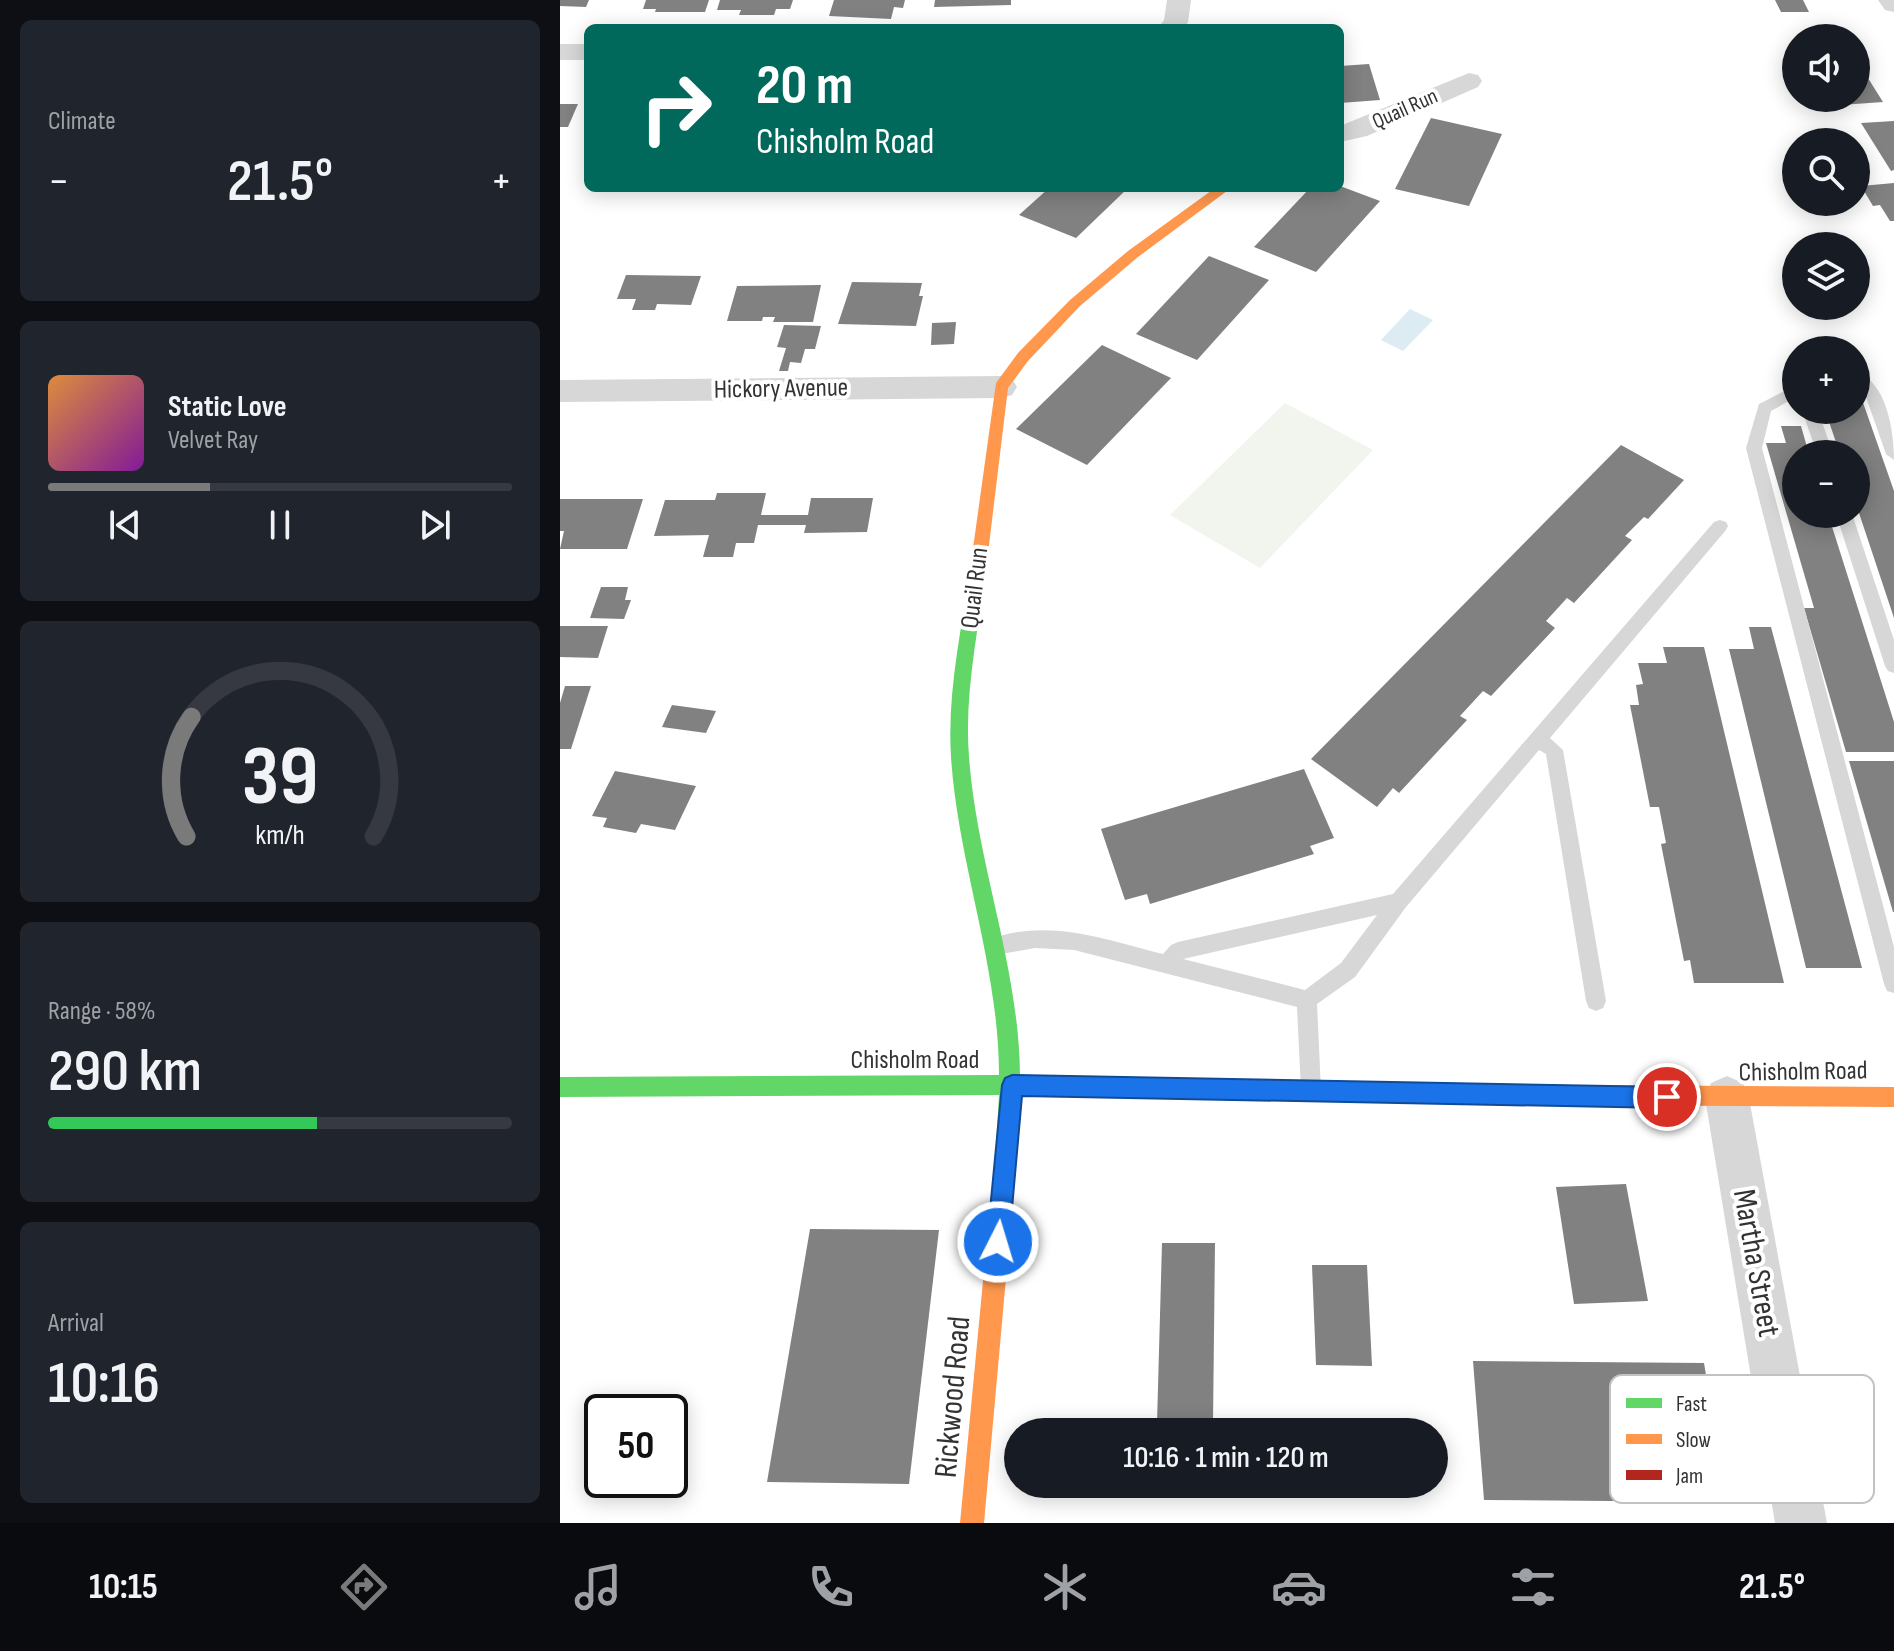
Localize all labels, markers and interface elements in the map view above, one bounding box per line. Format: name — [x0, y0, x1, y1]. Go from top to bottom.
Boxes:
map controls — [1782, 24, 1870, 528]
button: sound — [1782, 24, 1870, 112]
text: 20 m — [756, 53, 853, 120]
icon: right — [624, 56, 728, 160]
street label: Quail Run — [1368, 83, 1442, 135]
text: Climate — [48, 106, 116, 137]
text: Chisholm Road — [756, 121, 934, 164]
button: search — [1782, 128, 1870, 216]
text: 21.5° — [227, 146, 333, 218]
text: − — [48, 155, 70, 208]
text: + — [490, 155, 512, 208]
button: layers — [1782, 232, 1870, 320]
button: + — [1782, 336, 1870, 424]
street label: Hickory Avenue — [714, 372, 848, 406]
text: Static Love — [168, 389, 287, 425]
text: Velvet Ray — [168, 425, 258, 456]
button: − — [1782, 440, 1870, 528]
icon: previous — [103, 503, 147, 547]
icon: pause — [258, 503, 302, 547]
icon: next — [413, 503, 457, 547]
street label: Quail Run — [955, 546, 995, 630]
text: 39 — [242, 728, 318, 828]
text: km/h — [255, 819, 305, 854]
text: Range · 58% — [48, 996, 156, 1027]
text: 290 km — [48, 1036, 202, 1108]
street label: Chisholm Road — [851, 1045, 979, 1076]
street label: Chisholm Road — [1738, 1055, 1868, 1089]
pin — [1633, 1063, 1701, 1131]
icon: arrive — [1645, 1075, 1689, 1119]
street label: Martha Street — [1724, 1186, 1788, 1340]
position arrow — [956, 1200, 1040, 1284]
text: Arrival — [48, 1308, 104, 1339]
street label: Rickwood Road — [927, 1315, 979, 1479]
text: 10:16 — [48, 1348, 160, 1420]
legend — [1610, 1375, 1874, 1503]
text: Fast — [1676, 1391, 1707, 1418]
speed limit sign: 50 — [584, 1394, 688, 1498]
text: Slow — [1676, 1427, 1711, 1454]
text: 10:16 · 1 min · 120 m — [1123, 1440, 1329, 1476]
text: Jam — [1675, 1463, 1703, 1490]
icon: directions — [336, 1559, 392, 1615]
icon: music — [570, 1559, 626, 1615]
icon: phone — [803, 1559, 859, 1615]
icon: climate — [1037, 1559, 1093, 1615]
icon: car — [1271, 1559, 1327, 1615]
icon: filters — [1505, 1559, 1561, 1615]
text: 10:15 — [89, 1566, 158, 1609]
text: 21.5° — [1739, 1566, 1805, 1609]

